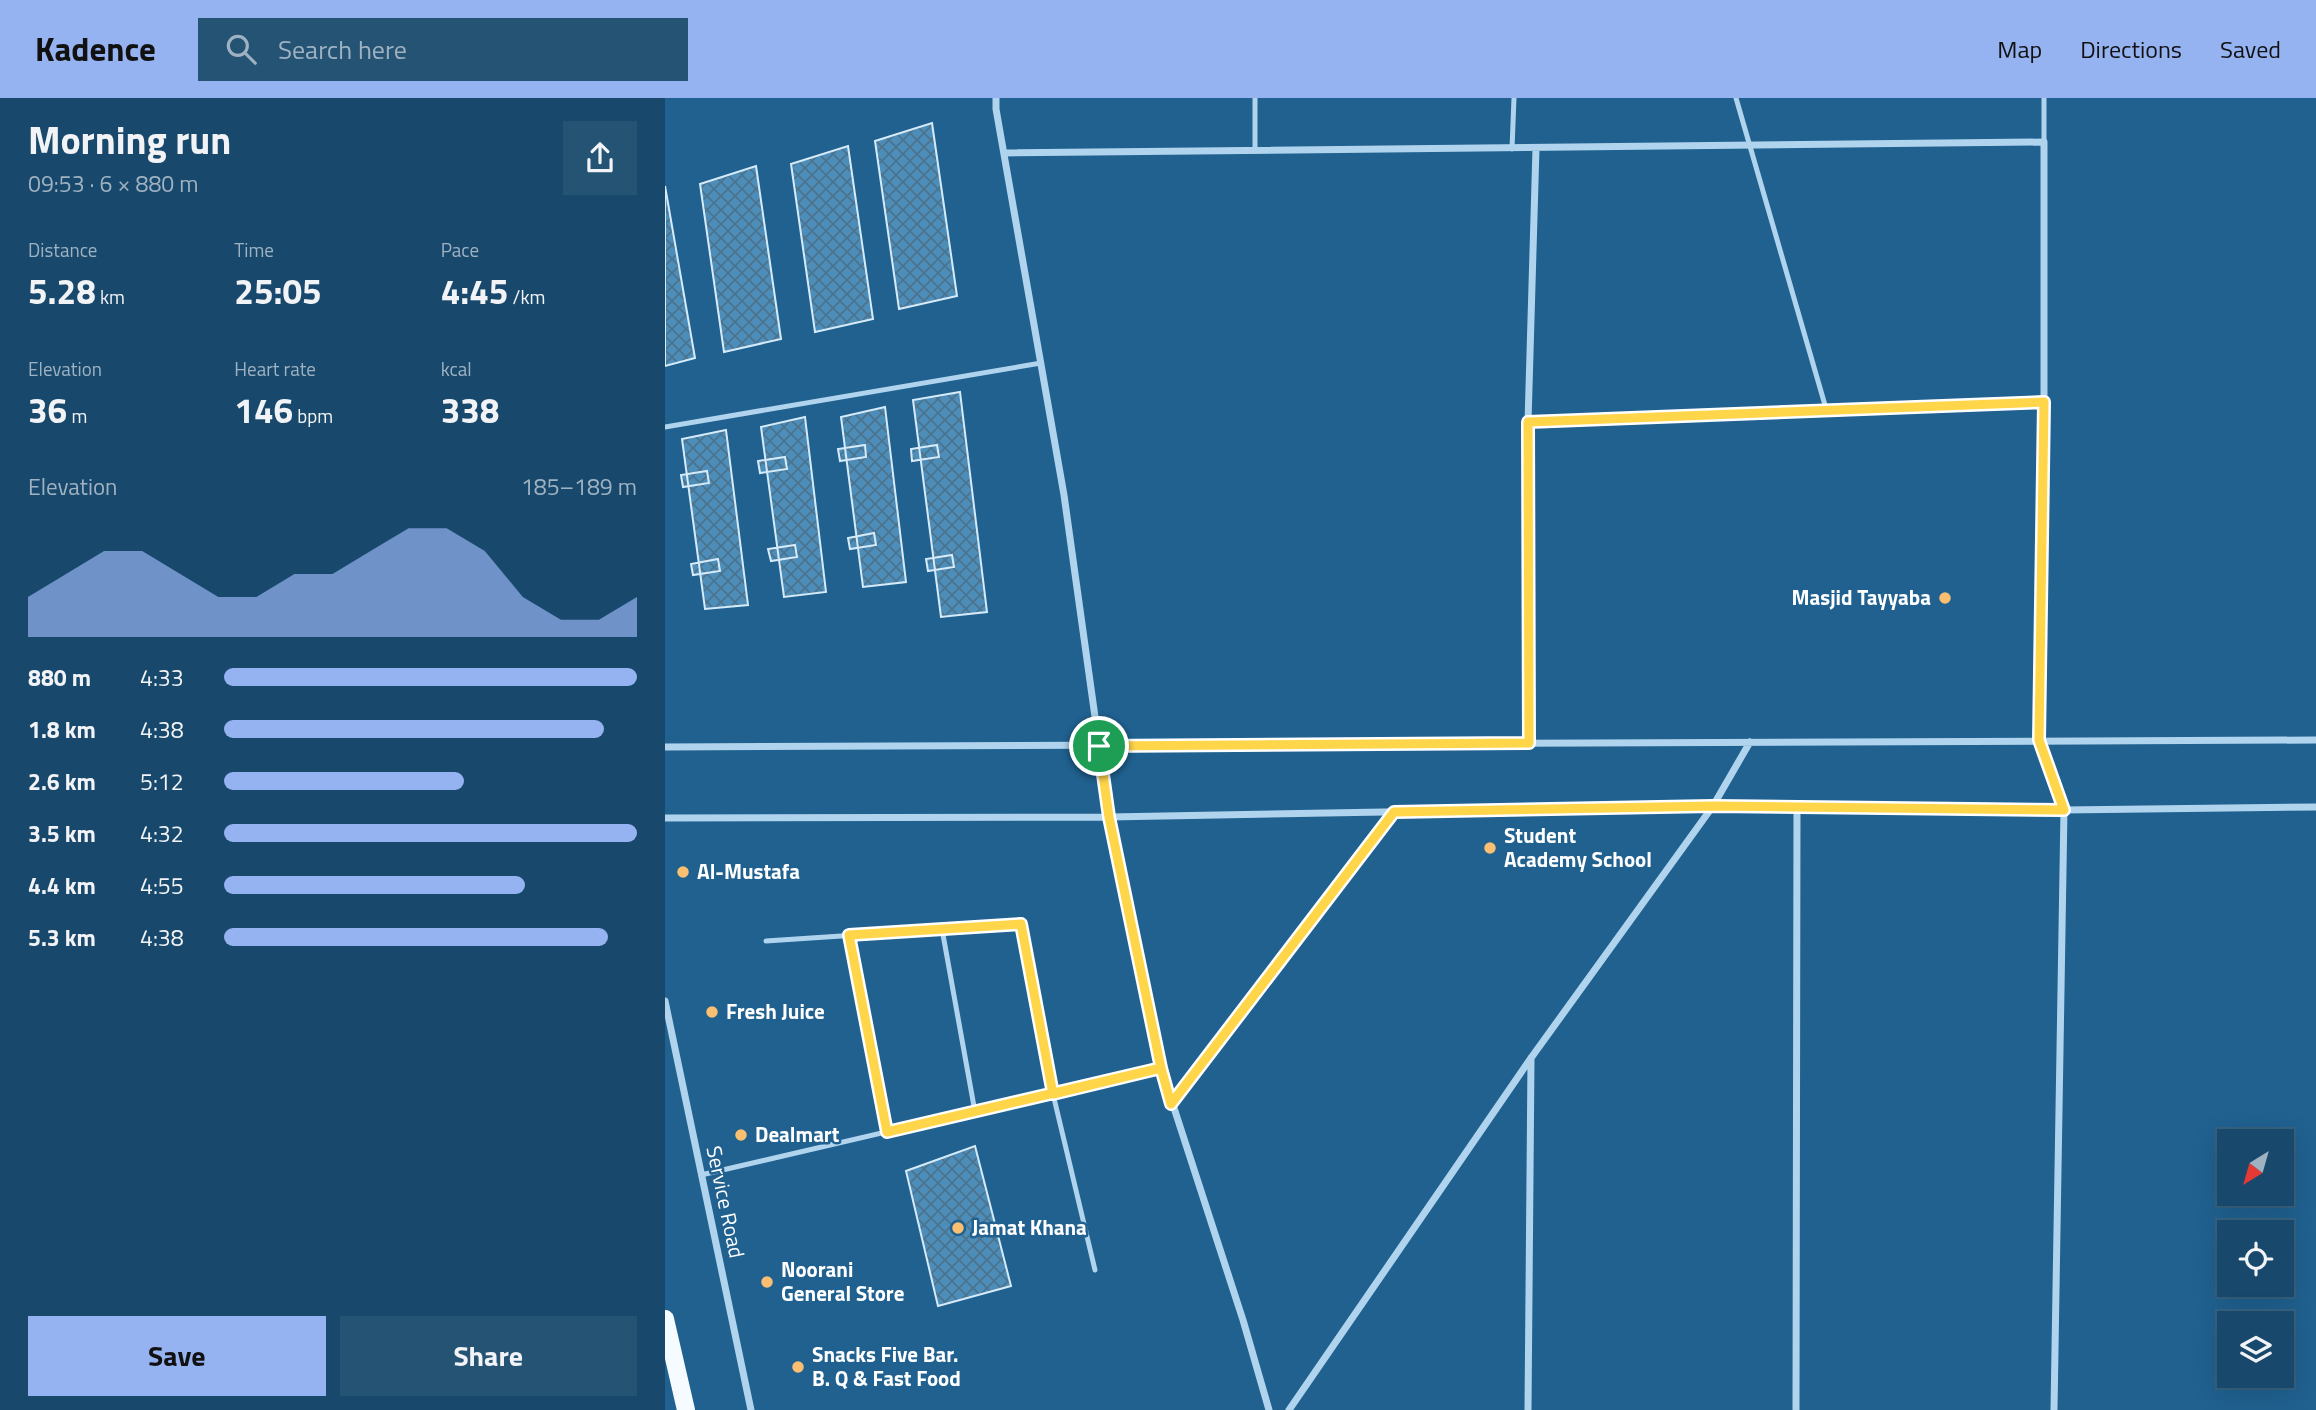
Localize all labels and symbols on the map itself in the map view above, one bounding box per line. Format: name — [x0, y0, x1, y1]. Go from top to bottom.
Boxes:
place label: Masjid Tayyaba — [1791, 581, 1931, 613]
marker: Masjid Tayyaba — [1937, 590, 1953, 606]
pin — [1069, 716, 1129, 776]
place label: Student Academy School — [1504, 819, 1652, 875]
marker: Student Academy School — [1482, 840, 1498, 856]
place label: Al-Mustafa — [697, 855, 800, 887]
marker: Al-Mustafa — [675, 864, 691, 880]
place label: Fresh Juice — [726, 995, 825, 1027]
marker: Fresh Juice — [704, 1004, 720, 1020]
place label: Dealmart — [755, 1118, 840, 1150]
marker: Dealmart — [733, 1127, 749, 1143]
north arrow — [2217, 1129, 2294, 1206]
street label: Service Road — [699, 1143, 753, 1261]
place label: Jamat Khana — [972, 1211, 1087, 1243]
marker: Jamat Khana — [950, 1220, 966, 1236]
place label: Noorani General Store — [781, 1253, 904, 1309]
marker: Noorani General Store — [759, 1274, 775, 1290]
place label: Snacks Five Bar. B. Q & Fast Food — [812, 1338, 961, 1394]
marker: Snacks Five Bar. B. Q & Fast Food — [790, 1359, 806, 1375]

